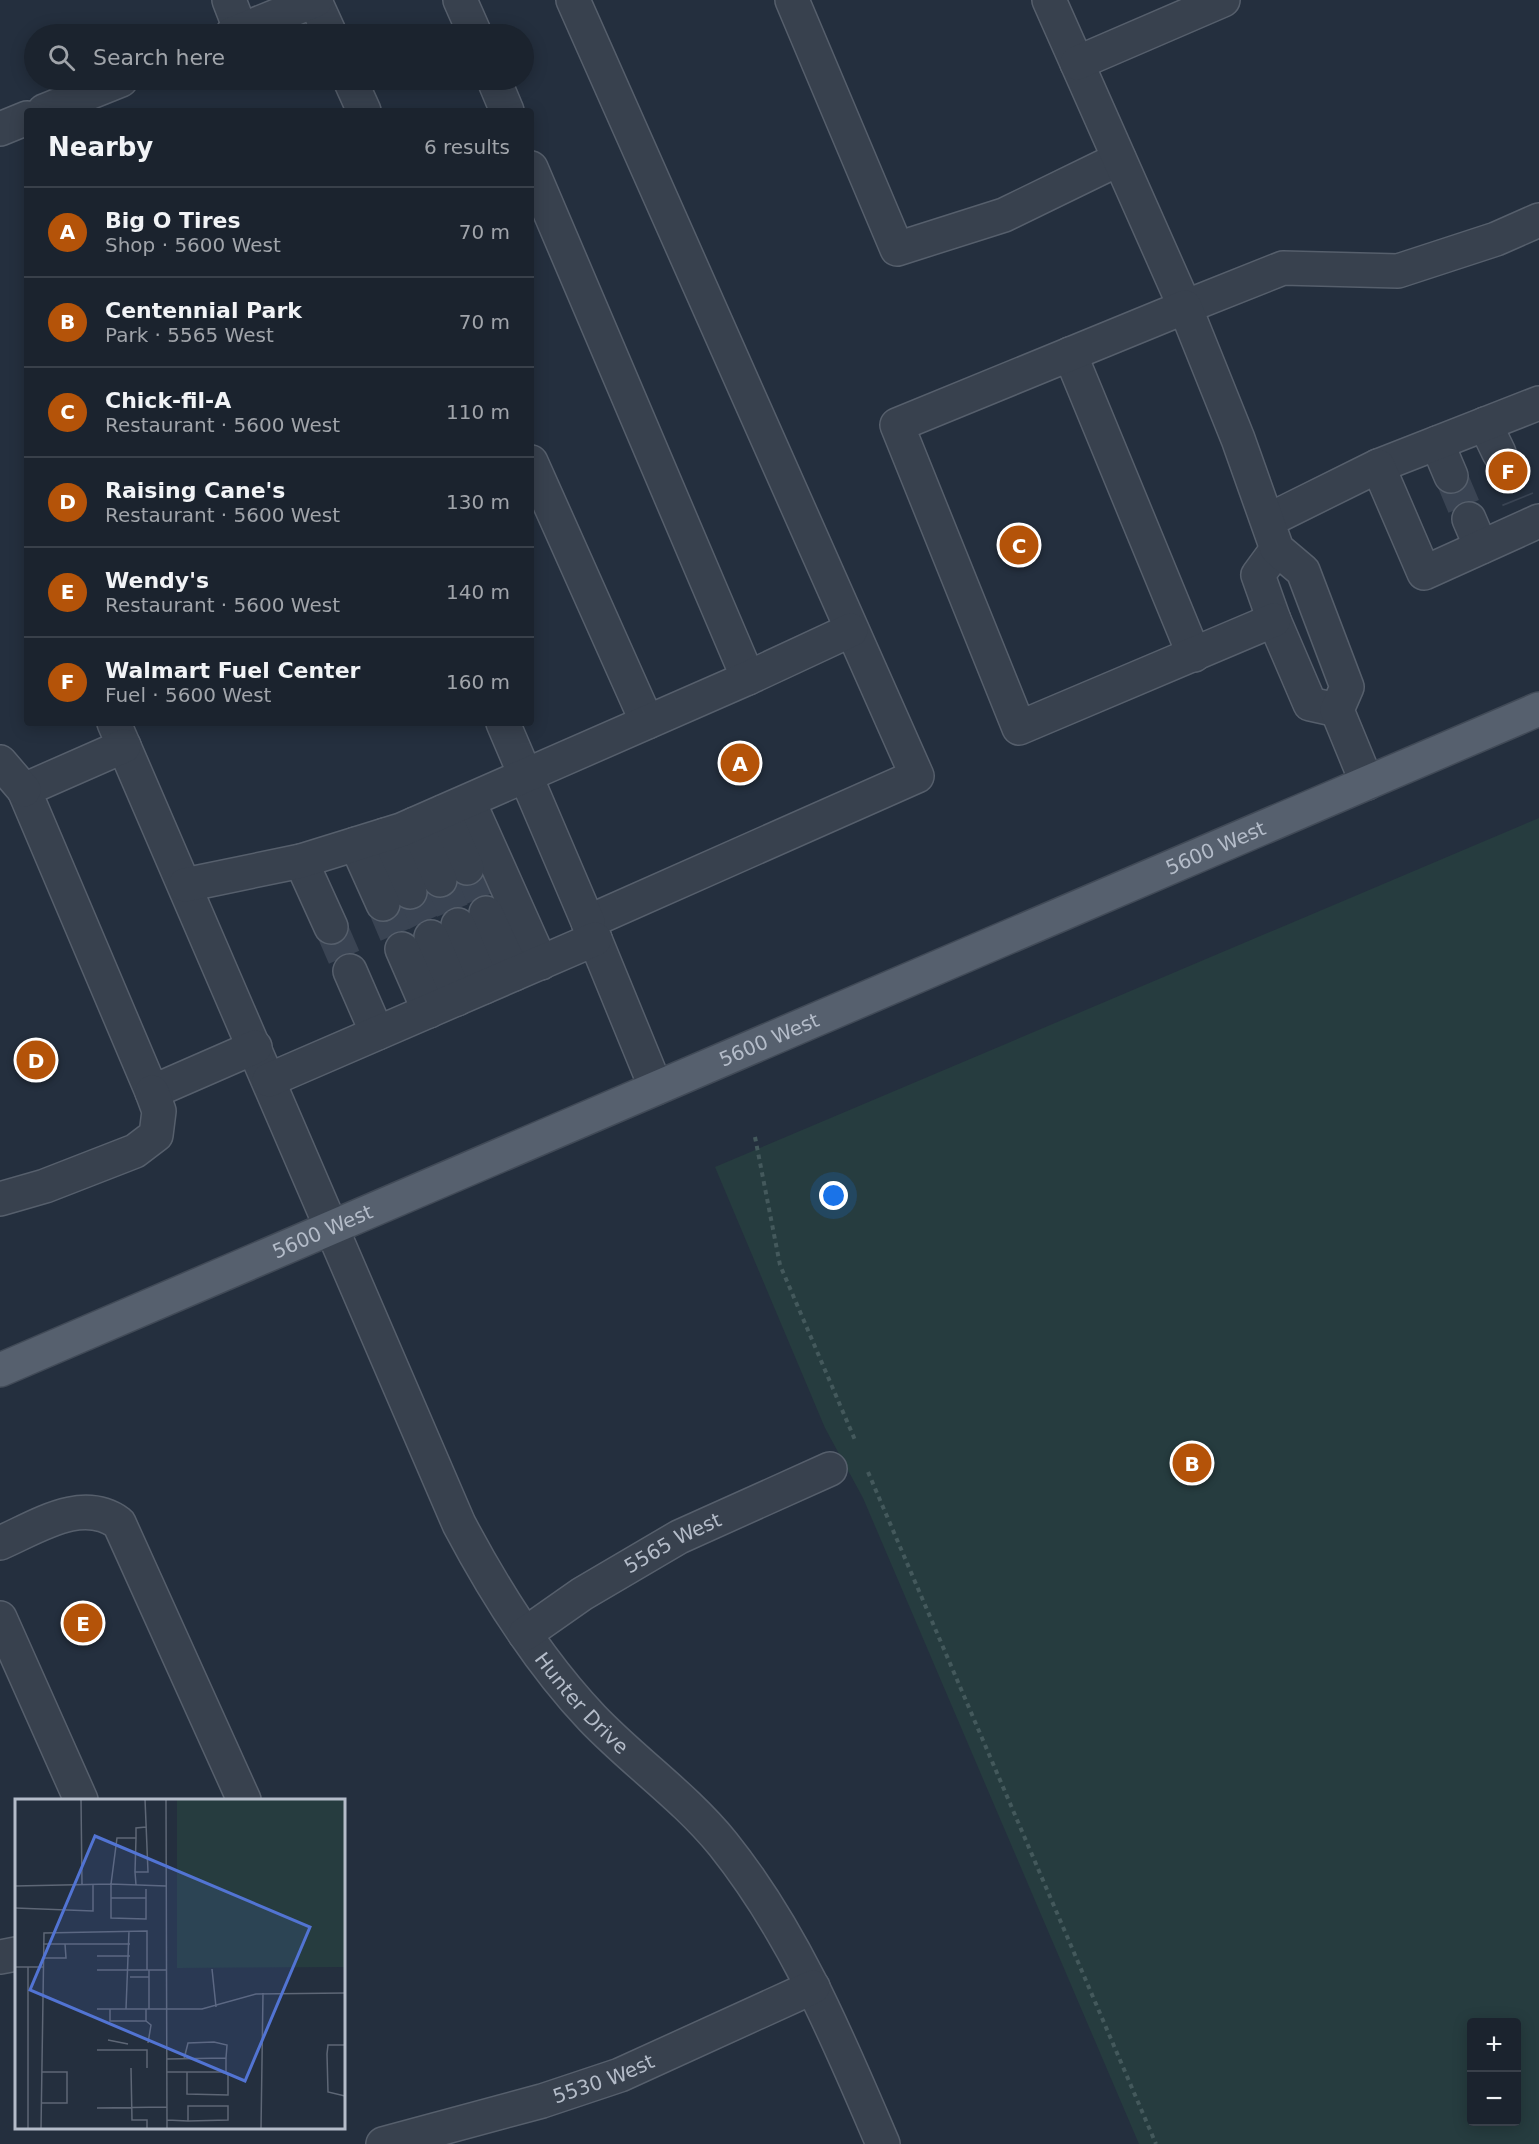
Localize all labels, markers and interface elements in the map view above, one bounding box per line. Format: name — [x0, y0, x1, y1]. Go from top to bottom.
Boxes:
search box — [24, 24, 534, 90]
icon: search — [45, 41, 78, 74]
text: Search here — [93, 45, 225, 70]
text: Nearby — [48, 132, 153, 162]
text: 6 results — [424, 135, 510, 159]
text: Big O Tires — [105, 208, 241, 233]
text: A — [60, 220, 75, 244]
text: 70 m — [459, 220, 510, 244]
text: Shop · 5600 West — [105, 233, 281, 257]
text: Centennial Park — [105, 298, 302, 323]
text: B — [60, 310, 75, 334]
text: 70 m — [459, 310, 510, 334]
text: Park · 5565 West — [105, 323, 274, 347]
text: Chick-fil-A — [105, 388, 231, 413]
text: C — [60, 400, 75, 424]
text: 110 m — [446, 400, 510, 424]
text: Restaurant · 5600 West — [105, 413, 340, 437]
pin: F — [1488, 448, 1528, 494]
text: Raising Cane's — [105, 478, 285, 503]
text: D — [59, 490, 76, 514]
text: 130 m — [446, 490, 510, 514]
text: Restaurant · 5600 West — [105, 503, 340, 527]
pin: C — [1000, 522, 1038, 568]
text: Wendy's — [105, 568, 209, 593]
text: E — [61, 580, 74, 604]
text: 140 m — [446, 580, 510, 604]
text: Restaurant · 5600 West — [105, 593, 340, 617]
text: Walmart Fuel Center — [105, 658, 360, 683]
text: F — [61, 670, 74, 694]
text: 160 m — [446, 670, 510, 694]
text: Fuel · 5600 West — [105, 683, 271, 707]
pin: A — [720, 740, 760, 786]
street label: 5600 West — [1162, 816, 1269, 880]
street label: 5600 West — [715, 1008, 823, 1072]
pin: D — [16, 1038, 56, 1082]
your location — [819, 1181, 848, 1210]
street label: 5600 West — [269, 1199, 376, 1264]
pin: B — [1172, 1440, 1212, 1486]
street label: 5565 West — [620, 1507, 725, 1578]
pin: E — [64, 1600, 103, 1646]
street label: Hunter Drive — [530, 1648, 633, 1759]
inset map — [15, 1799, 345, 2129]
map controls — [1467, 2018, 1521, 2126]
button: + — [1467, 2018, 1521, 2072]
street label: 5530 West — [550, 2049, 658, 2109]
button: − — [1467, 2072, 1521, 2126]

